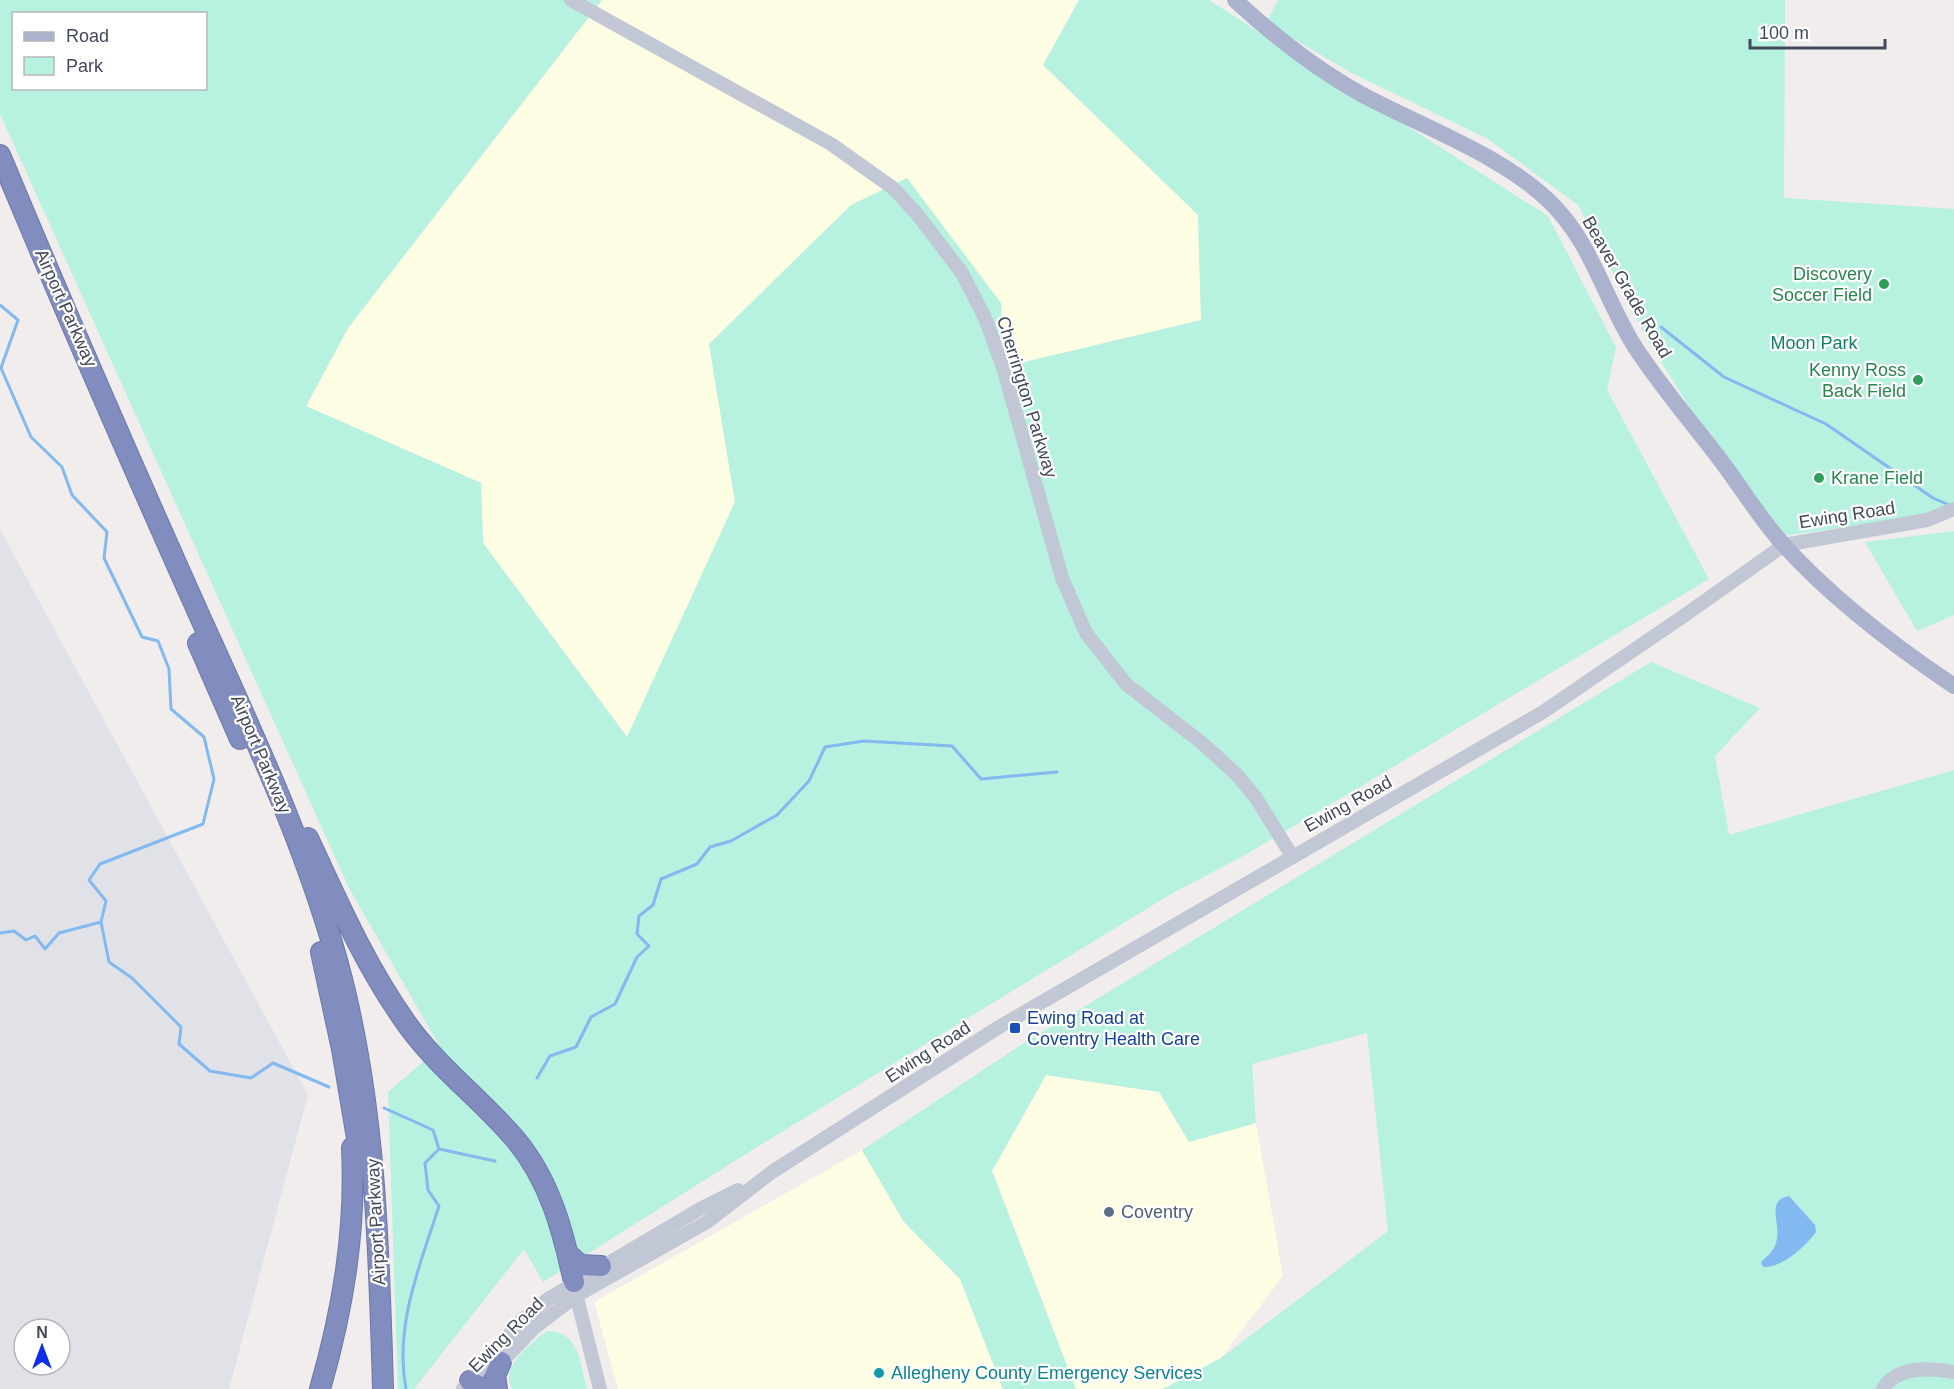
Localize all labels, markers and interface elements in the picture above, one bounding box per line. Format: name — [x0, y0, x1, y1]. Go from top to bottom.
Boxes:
legend — [12, 12, 207, 90]
scale bar — [1750, 12, 1885, 50]
text: 100 m — [1759, 23, 1809, 43]
text: Road — [66, 26, 109, 46]
text: Park — [66, 56, 104, 76]
street label: Beaver Grade Road — [1578, 213, 1676, 361]
street label: Airport Parkway — [31, 246, 101, 370]
place label: Discovery Soccer Field — [1772, 264, 1872, 305]
marker: Discovery Soccer Field — [1877, 277, 1891, 291]
street label: Cherrington Parkway — [993, 314, 1061, 480]
park label: Moon Park — [1770, 333, 1859, 353]
place label: Kenny Ross Back Field — [1809, 360, 1906, 401]
marker: Kenny Ross Back Field — [1911, 373, 1925, 387]
place label: Krane Field — [1831, 468, 1923, 488]
marker: Krane Field — [1812, 471, 1826, 485]
street label: Ewing Road — [1798, 498, 1896, 532]
street label: Airport Parkway — [227, 692, 295, 816]
street label: Ewing Road — [1301, 772, 1395, 836]
place label: Ewing Road at Coventry Health Care — [1027, 1008, 1200, 1049]
street label: Ewing Road — [882, 1017, 974, 1087]
marker: Ewing Road at Coventry Health Care — [1008, 1021, 1022, 1035]
street label: Airport Parkway — [363, 1158, 389, 1286]
place label: Coventry — [1121, 1202, 1193, 1222]
marker: Coventry — [1102, 1205, 1116, 1219]
street label: Ewing Road — [465, 1294, 547, 1376]
north arrow — [12, 1317, 72, 1377]
text: N — [36, 1324, 48, 1341]
place label: Allegheny County Emergency Services — [891, 1363, 1202, 1383]
marker: Allegheny County Emergency Services — [872, 1366, 886, 1380]

